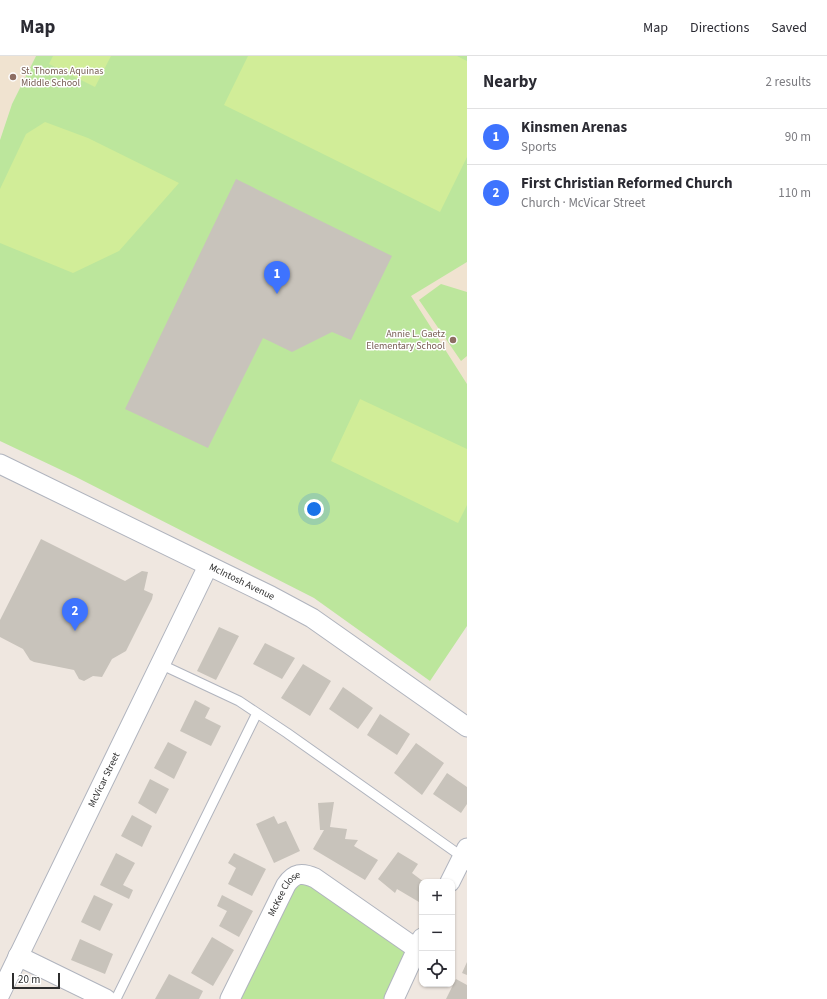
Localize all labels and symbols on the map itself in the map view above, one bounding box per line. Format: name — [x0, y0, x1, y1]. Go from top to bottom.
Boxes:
place label: St. Thomas Aquinas Middle School — [21, 64, 103, 90]
marker: St. Thomas Aquinas Middle School — [8, 72, 18, 82]
pin: 1 — [264, 261, 290, 294]
place label: Annie L. Gaetz Elementary School — [366, 327, 445, 353]
marker: Annie L. Gaetz Elementary School — [448, 335, 458, 345]
your location — [304, 499, 324, 519]
street label: McIntosh Avenue — [207, 560, 277, 604]
pin: 2 — [62, 598, 88, 631]
street label: McVicar Street — [85, 750, 124, 810]
street label: McKee Close — [265, 868, 302, 919]
scale bar — [12, 971, 60, 990]

